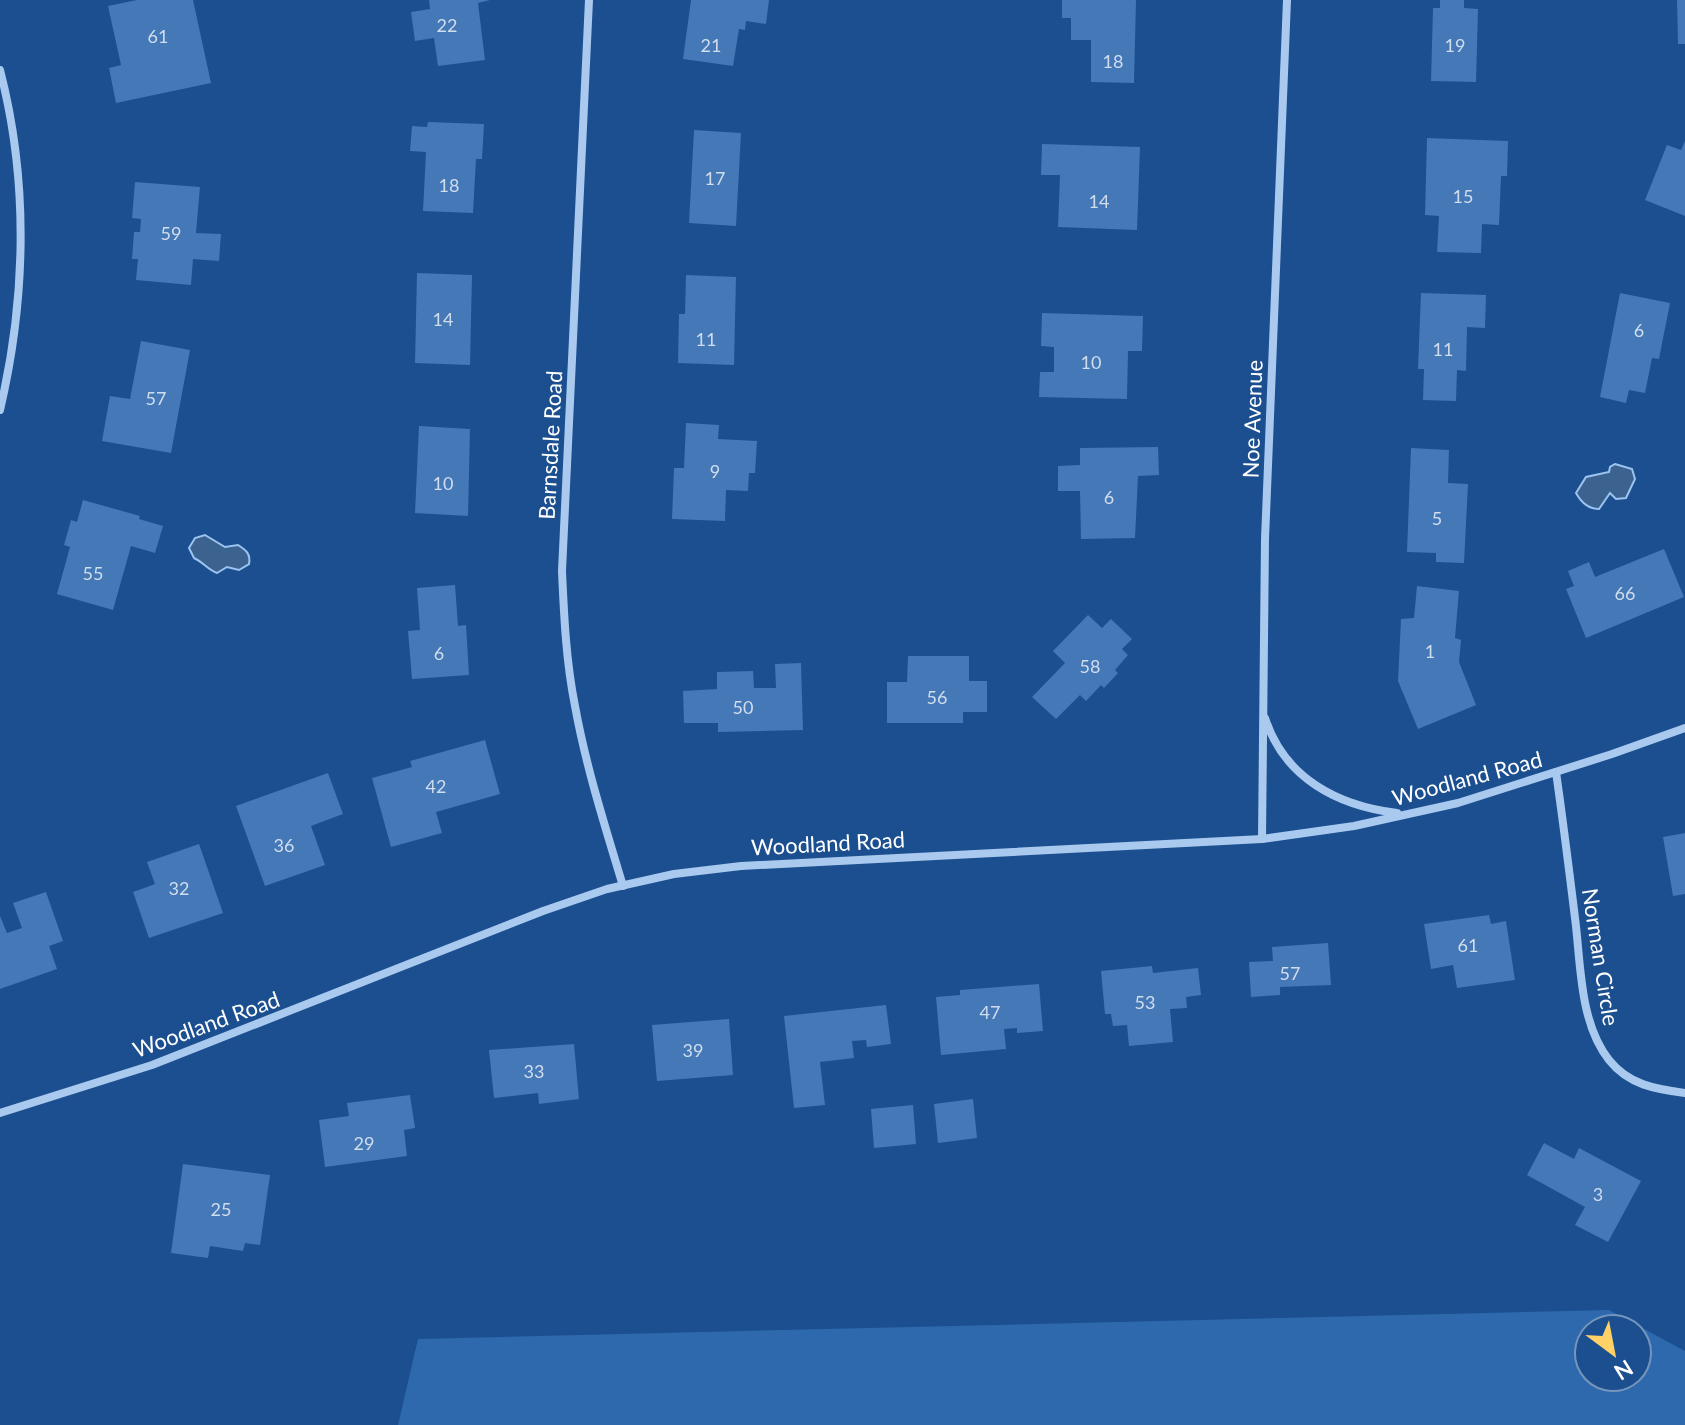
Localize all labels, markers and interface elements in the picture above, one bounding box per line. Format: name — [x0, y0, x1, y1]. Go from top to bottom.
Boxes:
house number: 22 — [437, 14, 457, 36]
house number: 61 — [148, 25, 168, 47]
house number: 21 — [701, 34, 721, 56]
house number: 19 — [1445, 34, 1465, 56]
house number: 18 — [1103, 50, 1123, 72]
house number: 17 — [705, 167, 725, 189]
house number: 18 — [439, 174, 459, 196]
house number: 15 — [1453, 185, 1473, 207]
house number: 14 — [1089, 190, 1109, 212]
house number: 59 — [161, 222, 181, 244]
house number: 14 — [433, 308, 453, 330]
house number: 6 — [1634, 319, 1644, 341]
house number: 11 — [696, 328, 716, 350]
house number: 11 — [1433, 338, 1453, 360]
house number: 10 — [1081, 351, 1101, 373]
street label: Noe Avenue — [1236, 359, 1268, 479]
street label: Barnsdale Road — [533, 370, 567, 520]
house number: 57 — [146, 387, 166, 409]
house number: 9 — [710, 460, 720, 482]
house number: 10 — [433, 472, 453, 494]
house number: 6 — [1104, 486, 1114, 508]
house number: 5 — [1432, 507, 1442, 529]
house number: 55 — [83, 562, 103, 584]
house number: 66 — [1615, 582, 1635, 604]
house number: 1 — [1425, 640, 1435, 662]
house number: 6 — [434, 642, 444, 664]
house number: 58 — [1080, 655, 1100, 677]
house number: 56 — [927, 686, 947, 708]
house number: 50 — [733, 696, 753, 718]
street label: Woodland Road — [1389, 745, 1545, 811]
house number: 42 — [426, 775, 446, 797]
street label: Woodland Road — [750, 825, 906, 861]
house number: 36 — [274, 834, 294, 856]
house number: 32 — [169, 877, 189, 899]
street label: Norman Circle — [1577, 886, 1625, 1028]
house number: 61 — [1458, 934, 1478, 956]
house number: 57 — [1280, 962, 1300, 984]
street label: Woodland Road — [129, 985, 283, 1063]
house number: 53 — [1135, 991, 1155, 1013]
house number: 47 — [980, 1001, 1000, 1023]
house number: 39 — [683, 1039, 703, 1061]
house number: 33 — [524, 1060, 544, 1082]
house number: 29 — [354, 1132, 374, 1154]
house number: 3 — [1593, 1183, 1603, 1205]
house number: 25 — [211, 1198, 231, 1220]
north arrow — [1573, 1313, 1653, 1393]
text: N — [1610, 1354, 1638, 1386]

